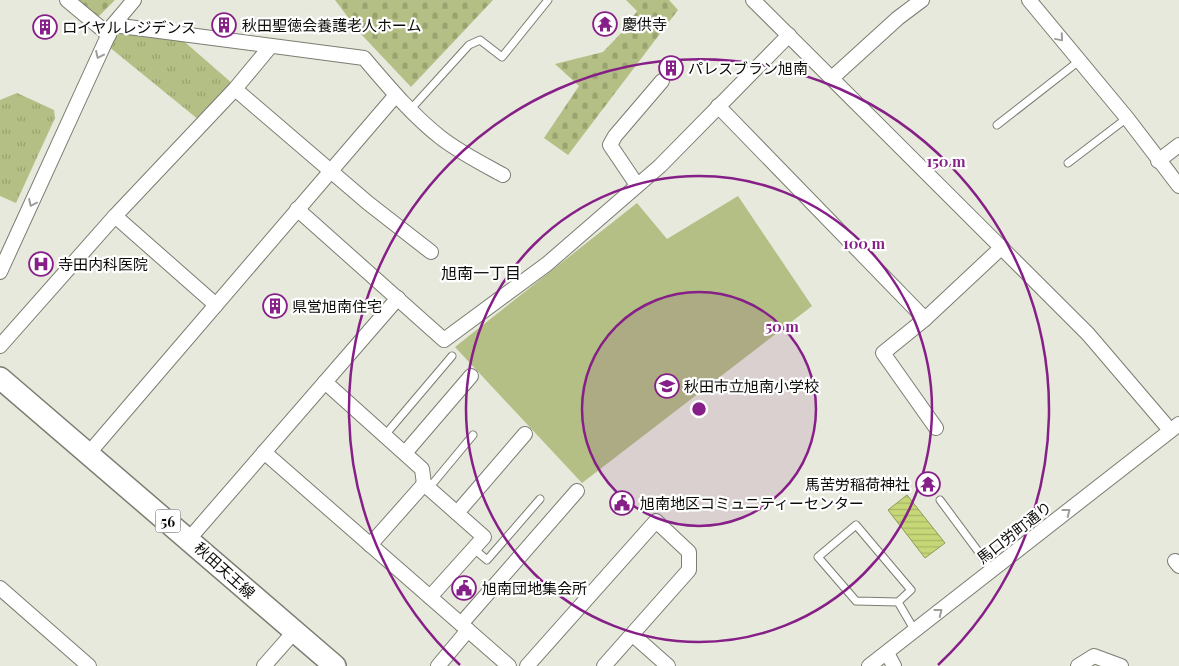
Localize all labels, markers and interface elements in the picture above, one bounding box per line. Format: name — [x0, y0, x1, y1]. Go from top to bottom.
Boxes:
temple icon: 慶供寺 — [592, 11, 618, 37]
building icon: 秋田聖徳会養護老人ホーム — [211, 12, 237, 38]
building icon: ロイヤルレジデンス — [32, 14, 58, 40]
place label: 慶供寺 — [622, 14, 667, 34]
place label: 秋田聖徳会養護老人ホーム — [242, 15, 422, 35]
place label: ロイヤルレジデンス — [62, 17, 196, 37]
one-way arrow — [1054, 32, 1063, 41]
one-way arrow — [95, 50, 106, 59]
building icon: パレスブラン旭南 — [658, 55, 684, 81]
place label: パレスブラン旭南 — [688, 58, 808, 78]
text: 150 m — [926, 151, 966, 171]
one-way arrow — [27, 198, 38, 207]
text: 100 m — [843, 233, 886, 253]
hospital icon: 寺田内科医院 — [28, 251, 54, 277]
place label: 寺田内科医院 — [58, 254, 148, 274]
district label: 旭南一丁目 — [441, 262, 521, 283]
building icon: 県営旭南住宅 — [262, 293, 288, 319]
place label: 県営旭南住宅 — [292, 296, 382, 316]
text: 50 m — [765, 316, 799, 336]
school or university icon: 秋田市立旭南小学校 — [654, 373, 680, 399]
place label: 秋田市立旭南小学校 — [684, 376, 819, 396]
centre of rings — [690, 400, 708, 418]
temple icon: 馬苦労稲荷神社 — [915, 471, 941, 497]
place label: 馬苦労稲荷神社 — [805, 474, 910, 494]
public building icon: 旭南地区コミュニティーセンター — [609, 490, 635, 516]
place label: 旭南地区コミュニティーセンター — [640, 493, 864, 513]
street label: 馬口労町通り — [972, 496, 1056, 568]
one-way arrow — [1061, 509, 1070, 517]
road number: 56 — [156, 510, 180, 532]
street label: 秋田天王線 — [190, 537, 260, 603]
public building icon: 旭南団地集会所 — [451, 575, 477, 601]
place label: 旭南団地集会所 — [482, 578, 587, 598]
one-way arrow — [933, 609, 943, 618]

